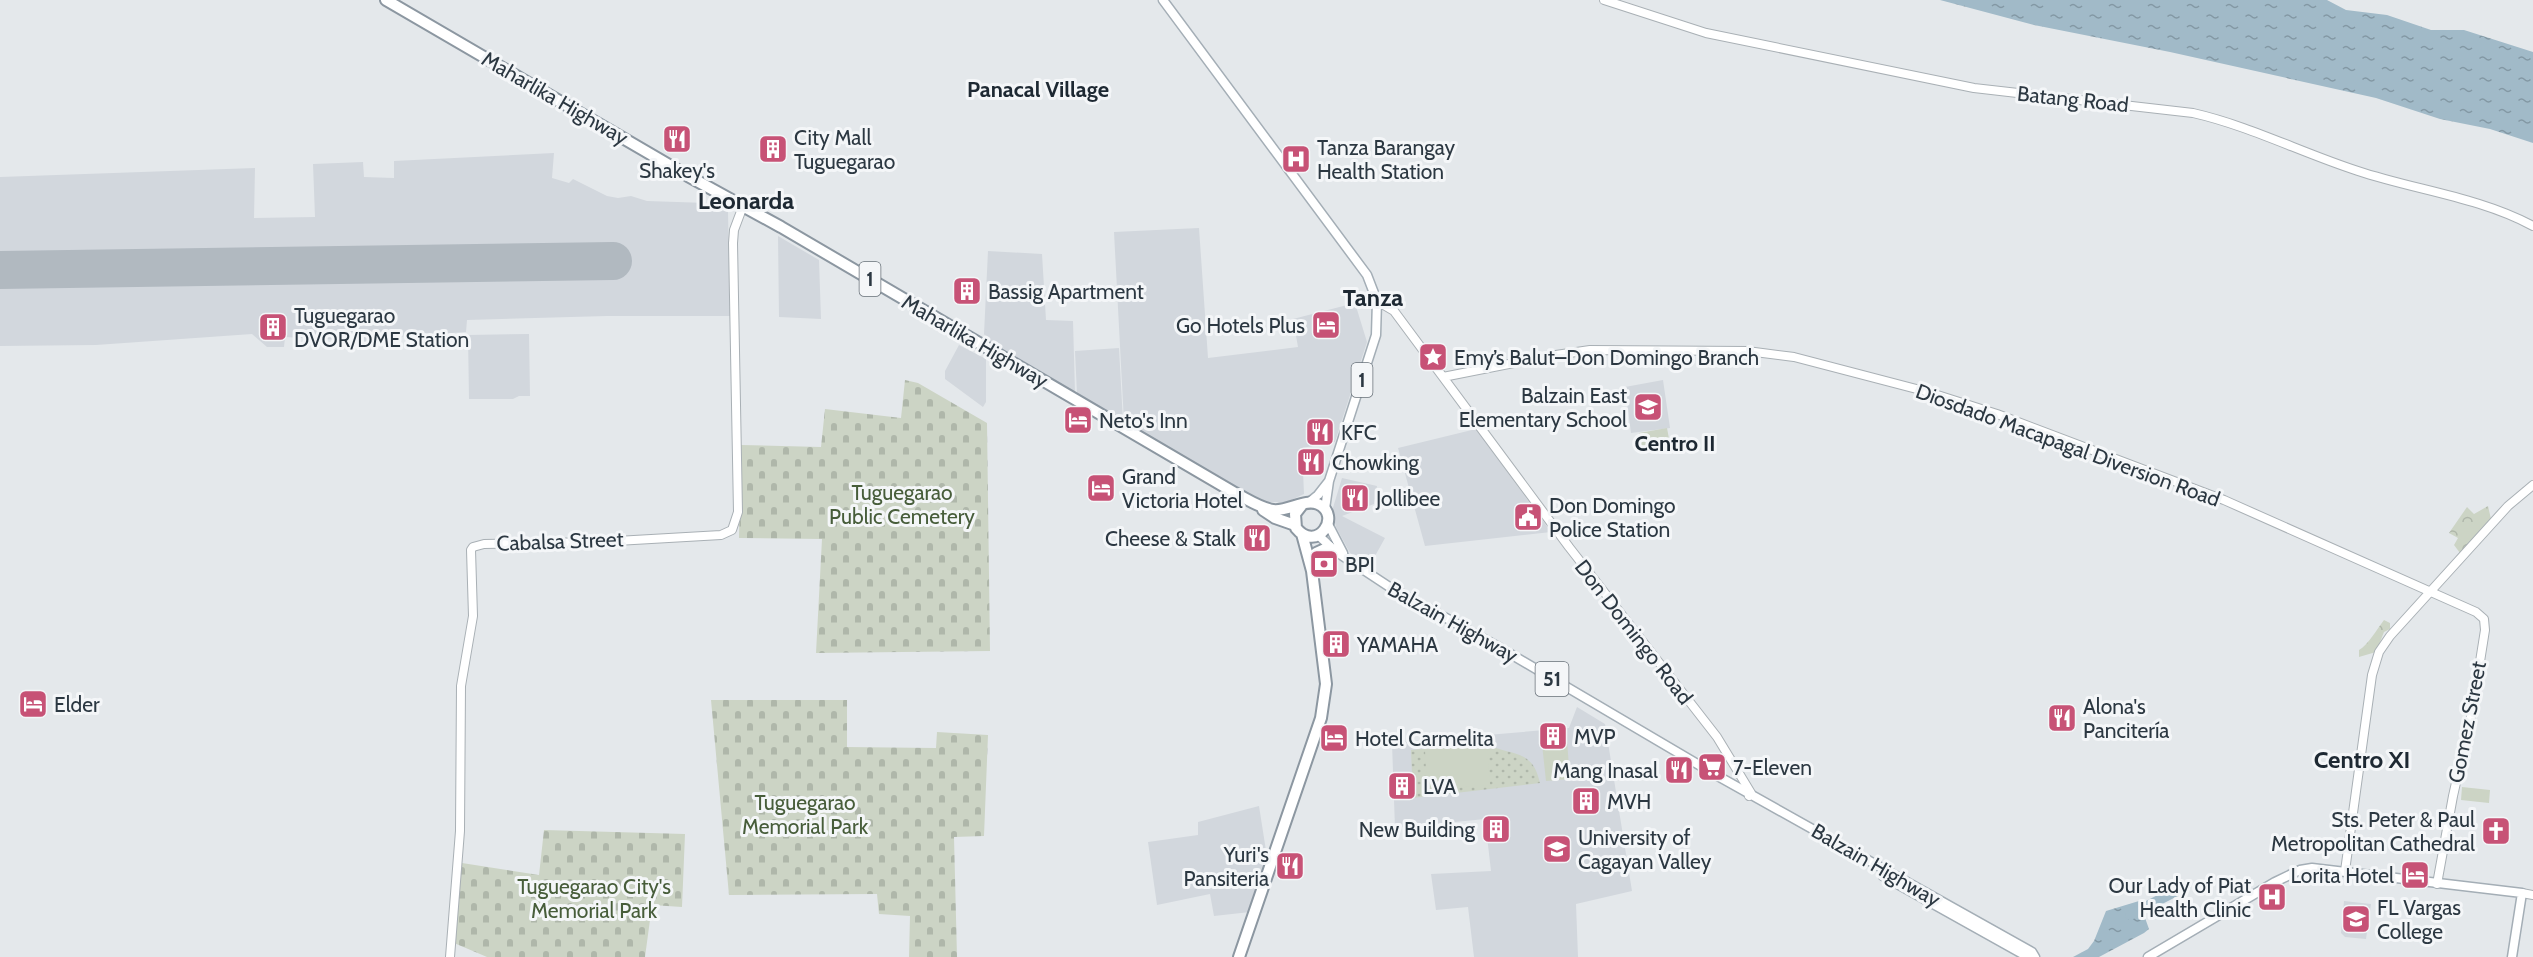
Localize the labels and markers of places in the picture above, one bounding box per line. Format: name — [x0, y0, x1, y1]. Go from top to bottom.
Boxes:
restaurant icon: Shakey's — [661, 123, 693, 155]
place label: City Mall Tuguegarao — [794, 125, 895, 174]
building icon: City Mall Tuguegarao — [757, 133, 789, 165]
place label: Tanza Barangay Health Station — [1317, 135, 1455, 184]
hospital icon: Tanza Barangay Health Station — [1280, 143, 1312, 175]
place label: Shakey's — [639, 158, 715, 183]
building icon: Bassig Apartment — [951, 275, 983, 307]
place label: Bassig Apartment — [988, 279, 1144, 304]
place label: Tuguegarao DVOR/DME Station — [294, 303, 469, 352]
hotel icon: Go Hotels Plus — [1310, 309, 1342, 341]
building icon: Tuguegarao DVOR/DME Station — [257, 311, 289, 343]
place label: Go Hotels Plus — [1176, 313, 1305, 338]
place icon: Emy’s Balut–Don Domingo Branch — [1417, 341, 1449, 373]
place label: Emy’s Balut–Don Domingo Branch — [1454, 345, 1759, 370]
place label: Balzain East Elementary School — [1459, 383, 1627, 432]
school or university icon: Balzain East Elementary School — [1632, 391, 1664, 423]
hotel icon: Neto's Inn — [1062, 404, 1094, 436]
place label: Neto's Inn — [1099, 408, 1188, 433]
restaurant icon: KFC — [1304, 416, 1336, 448]
place label: KFC — [1341, 420, 1377, 445]
restaurant icon: Chowking — [1295, 446, 1327, 478]
place label: Chowking — [1332, 450, 1420, 475]
place label: Grand Victoria Hotel — [1122, 464, 1243, 513]
hotel icon: Grand Victoria Hotel — [1085, 472, 1117, 504]
restaurant icon: Jollibee — [1339, 482, 1371, 514]
place label: Jollibee — [1375, 486, 1440, 511]
place label: Don Domingo Police Station — [1549, 493, 1675, 542]
public building icon: Don Domingo Police Station — [1512, 501, 1544, 533]
restaurant icon: Cheese & Stalk — [1241, 522, 1273, 554]
place label: Cheese & Stalk — [1105, 526, 1237, 551]
bank icon: BPI — [1308, 548, 1340, 580]
place label: BPI — [1345, 552, 1375, 577]
building icon: YAMAHA — [1320, 628, 1352, 660]
place label: YAMAHA — [1356, 632, 1438, 657]
hotel icon: Elder — [17, 688, 49, 720]
place label: Elder — [54, 692, 100, 717]
place label: Alona's Pancitería — [2083, 694, 2169, 743]
restaurant icon: Alona's Pancitería — [2046, 702, 2078, 734]
building icon: MVP — [1537, 720, 1569, 752]
hotel icon: Hotel Carmelita — [1318, 722, 1350, 754]
place label: MVP — [1574, 724, 1615, 749]
place label: Hotel Carmelita — [1355, 726, 1494, 751]
supermarket icon: 7-Eleven — [1696, 751, 1728, 783]
restaurant icon: Mang Inasal — [1663, 754, 1695, 786]
place label: 7-Eleven — [1733, 755, 1812, 780]
place label: Mang Inasal — [1553, 758, 1658, 783]
building icon: LVA — [1386, 770, 1418, 802]
place label: LVA — [1423, 774, 1456, 799]
building icon: MVH — [1570, 785, 1602, 817]
place label: MVH — [1607, 789, 1651, 814]
place label: Sts. Peter & Paul Metropolitan Cathedral — [2271, 807, 2475, 856]
building icon: New Building — [1480, 813, 1512, 845]
church icon: Sts. Peter & Paul Metropolitan Cathedral — [2480, 815, 2512, 847]
place label: New Building — [1359, 817, 1476, 842]
place label: University of Cagayan Valley — [1578, 825, 1712, 874]
school or university icon: University of Cagayan Valley — [1541, 833, 1573, 865]
place label: Yuri's Pansiteria — [1183, 842, 1269, 891]
restaurant icon: Yuri's Pansiteria — [1274, 850, 1306, 882]
hotel icon: Lorita Hotel — [2399, 859, 2431, 891]
place label: Lorita Hotel — [2291, 863, 2394, 888]
place label: Our Lady of Piat Health Clinic — [2109, 873, 2251, 922]
hospital icon: Our Lady of Piat Health Clinic — [2256, 881, 2288, 913]
place label: FL Vargas College — [2377, 895, 2461, 944]
school or university icon: FL Vargas College — [2340, 903, 2372, 935]

